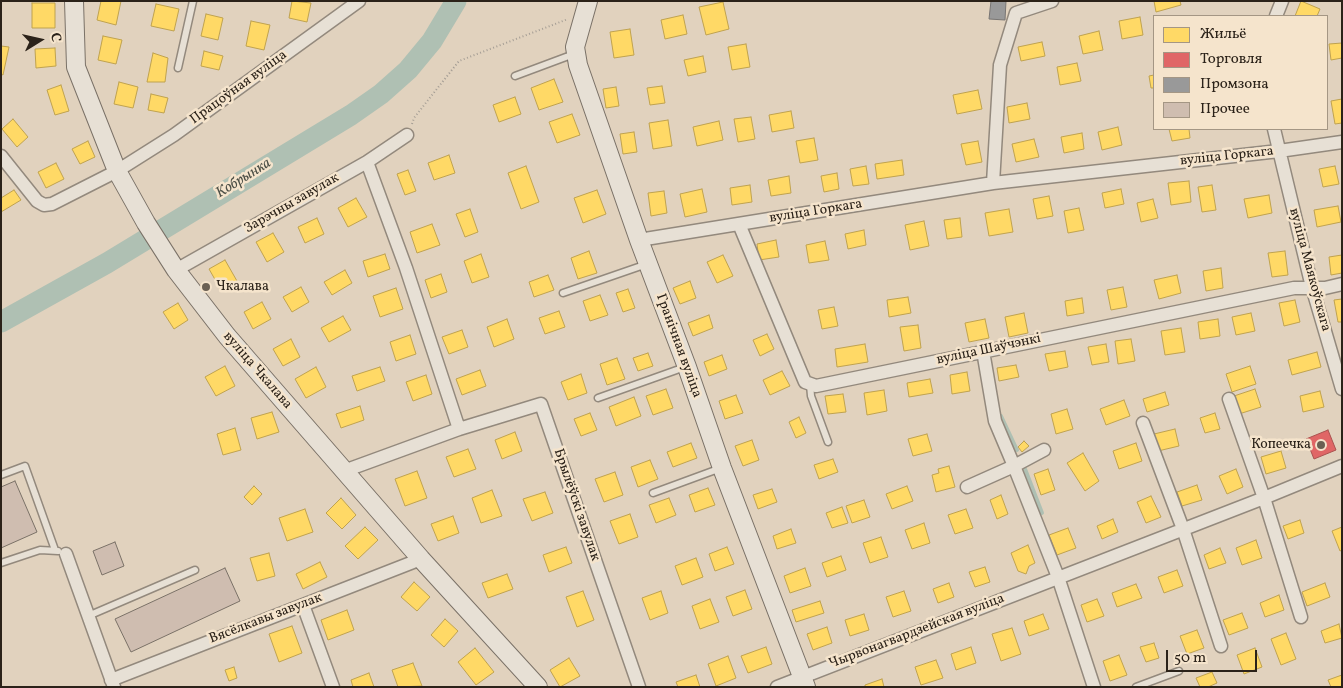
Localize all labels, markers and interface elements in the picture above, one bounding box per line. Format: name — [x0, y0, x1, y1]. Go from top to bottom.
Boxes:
north arrow — [15, 15, 65, 65]
legend — [1153, 15, 1328, 130]
text: Жильё — [1200, 24, 1246, 45]
text: С — [45, 31, 65, 43]
street label: Працоўная вуліца — [187, 47, 291, 129]
text: Торговля — [1200, 49, 1262, 70]
text: Промзона — [1200, 74, 1269, 95]
text: Прочее — [1200, 99, 1250, 120]
street label: вуліца Горкага — [1179, 144, 1275, 170]
water label: Кобрынка — [213, 155, 275, 203]
street label: Зарэчны завулак — [242, 170, 342, 238]
street label: вуліца Горкага — [768, 196, 864, 228]
street label: вуліца Маякоўскага — [1284, 206, 1334, 334]
place label: Чкалава — [216, 279, 269, 295]
marker: Чкалава — [200, 281, 212, 293]
street label: Гранічная вуліца — [651, 292, 705, 400]
street label: вуліца Чкалава — [219, 329, 295, 413]
street label: вуліца Шаўчэнкі — [935, 331, 1043, 369]
place label: Копеечка — [1251, 437, 1311, 453]
marker: Копеечка — [1315, 439, 1327, 451]
street label: Брылёўскі завулак — [549, 447, 603, 563]
street label: Вясёлкавы завулак — [207, 590, 325, 648]
street label: Чырвонагвардзейская вуліца — [827, 591, 1007, 673]
scale bar — [1168, 640, 1259, 672]
text: 50 m — [1174, 648, 1206, 669]

